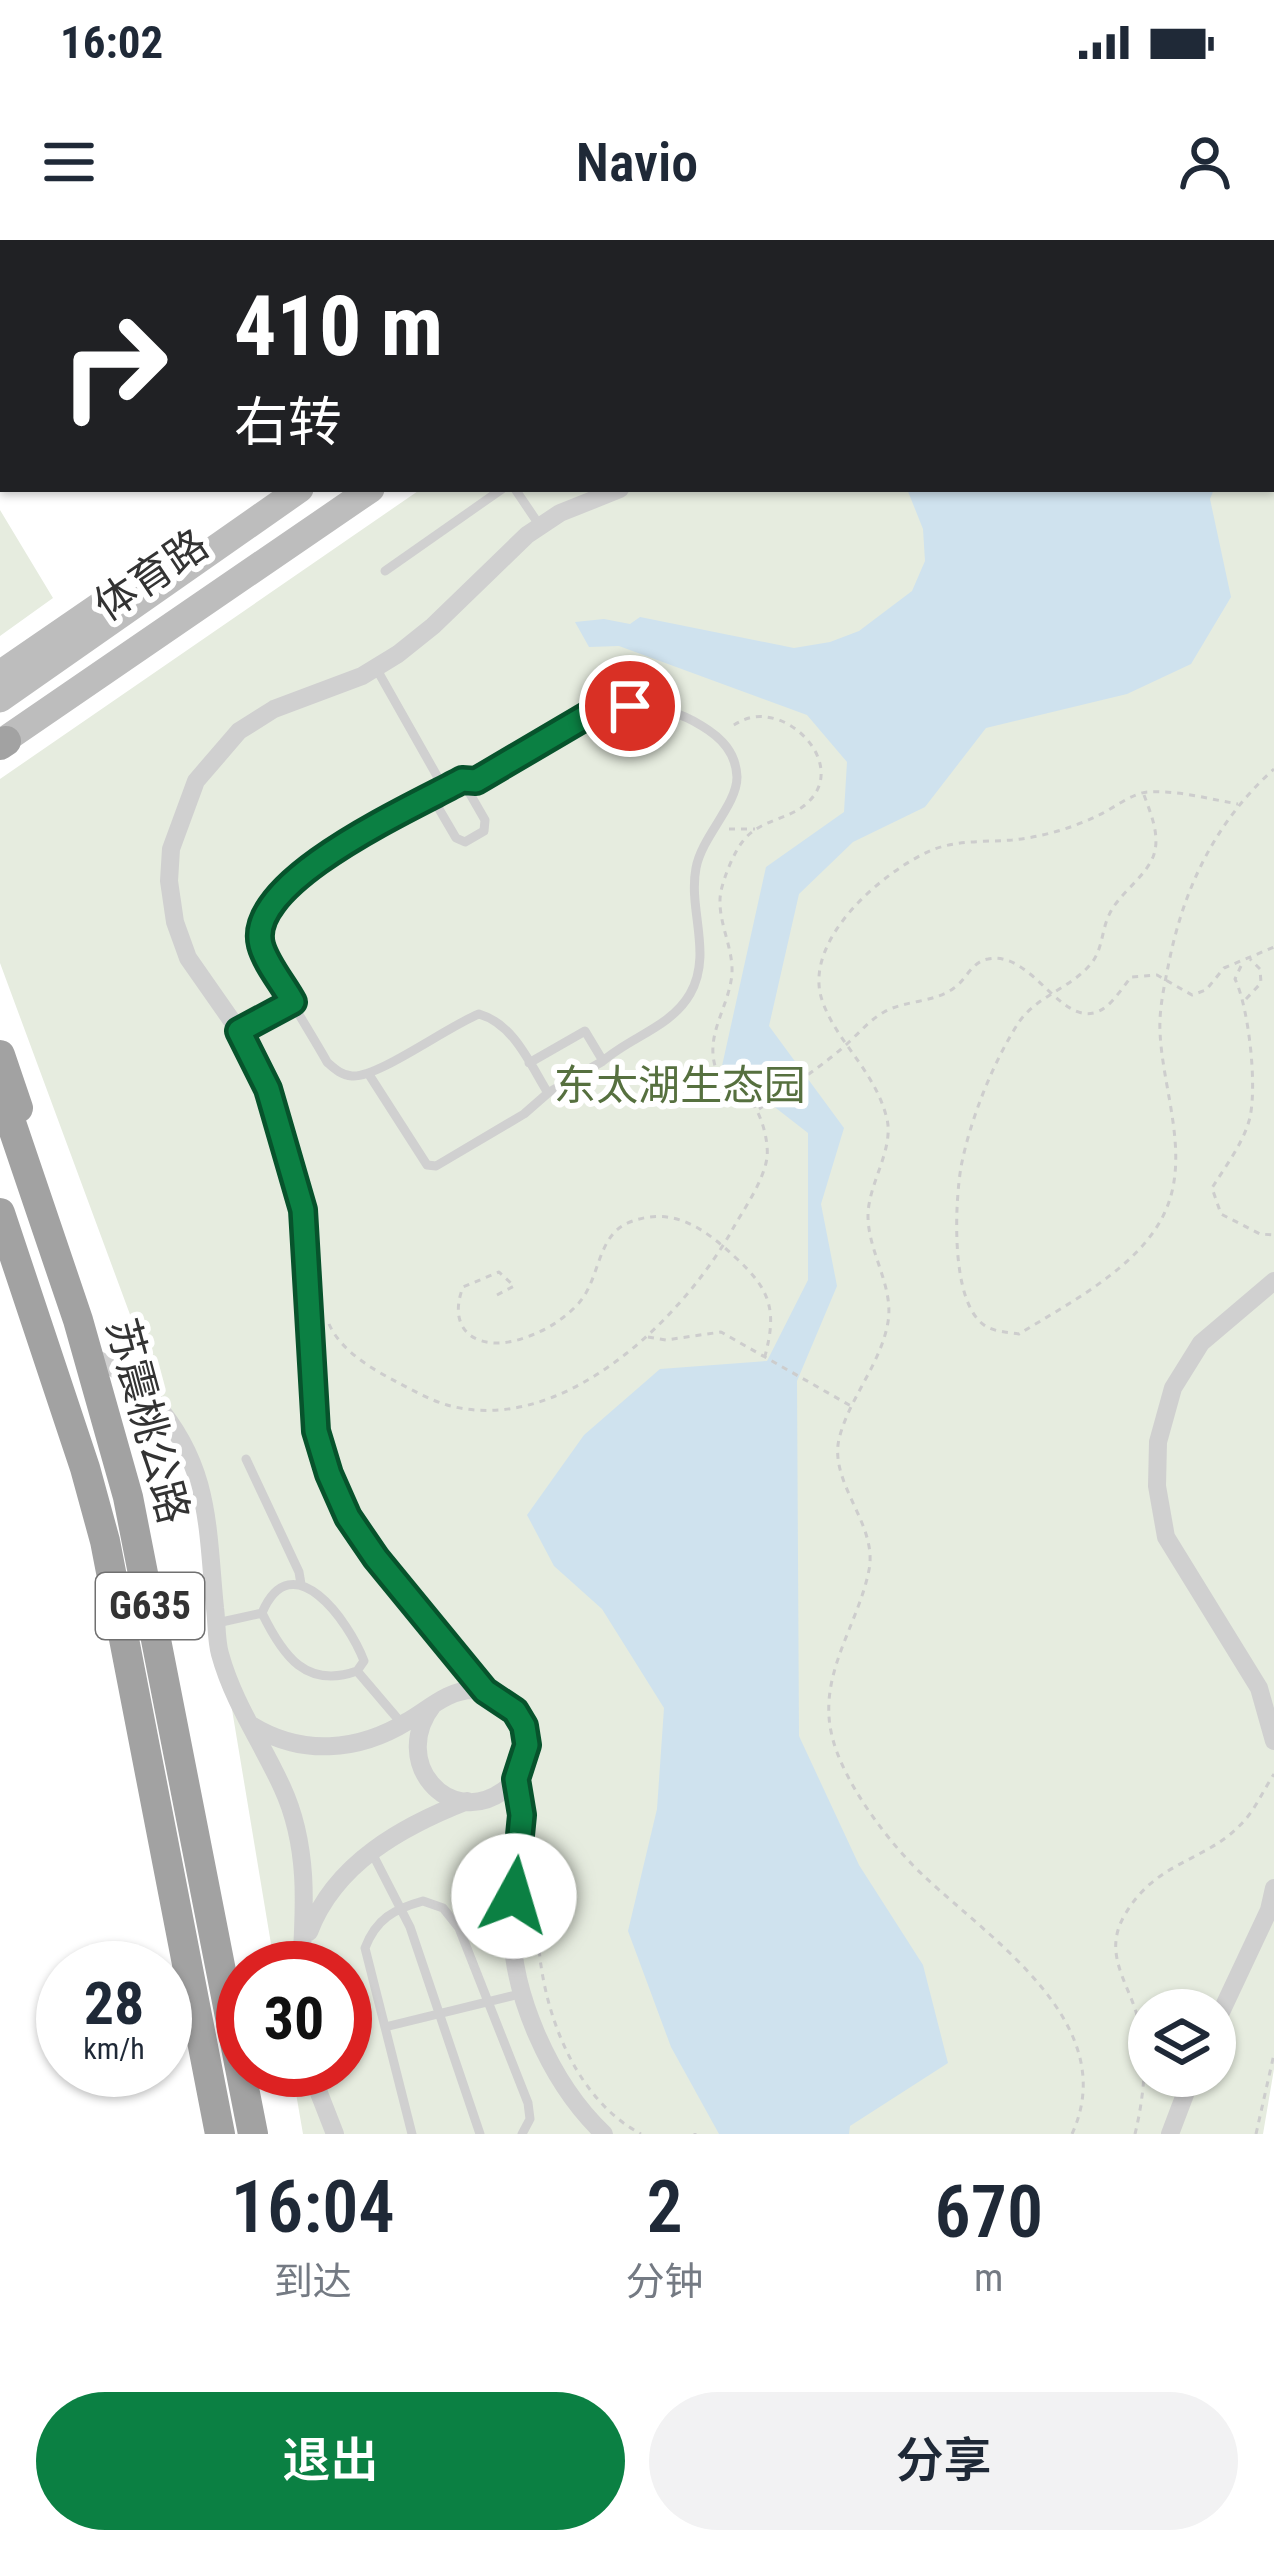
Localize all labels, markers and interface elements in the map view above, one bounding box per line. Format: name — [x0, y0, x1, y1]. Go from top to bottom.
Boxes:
text: 16:02 — [60, 16, 163, 69]
icon: menu — [36, 129, 102, 195]
icon: person — [1172, 129, 1238, 195]
text: Navio — [576, 131, 698, 194]
text: 410 m — [234, 277, 443, 376]
icon: right — [36, 288, 192, 444]
text: 右转 — [234, 391, 342, 454]
street label: 体育路 — [85, 519, 217, 631]
pin — [579, 655, 681, 757]
icon: arrive — [597, 673, 663, 739]
park label: 东太湖生态园 — [554, 1061, 806, 1110]
street label: 苏震桃公路 — [97, 1313, 199, 1529]
road number: G635 — [96, 1573, 204, 1639]
position arrow — [451, 1833, 577, 1959]
speed limit sign: 30 — [216, 1941, 372, 2097]
text: 28 — [84, 1968, 144, 2039]
map controls — [1128, 1989, 1236, 2097]
button: layers — [1128, 1989, 1236, 2097]
text: km/h — [83, 2031, 145, 2066]
text: 16:04 — [231, 2165, 395, 2250]
text: 2 — [646, 2165, 683, 2250]
text: 670 — [934, 2170, 1043, 2255]
text: m — [974, 2255, 1003, 2301]
text: 到达 — [274, 2259, 352, 2305]
text: 分钟 — [626, 2259, 704, 2305]
button: 退出 — [36, 2392, 625, 2530]
button: 分享 — [649, 2392, 1238, 2530]

